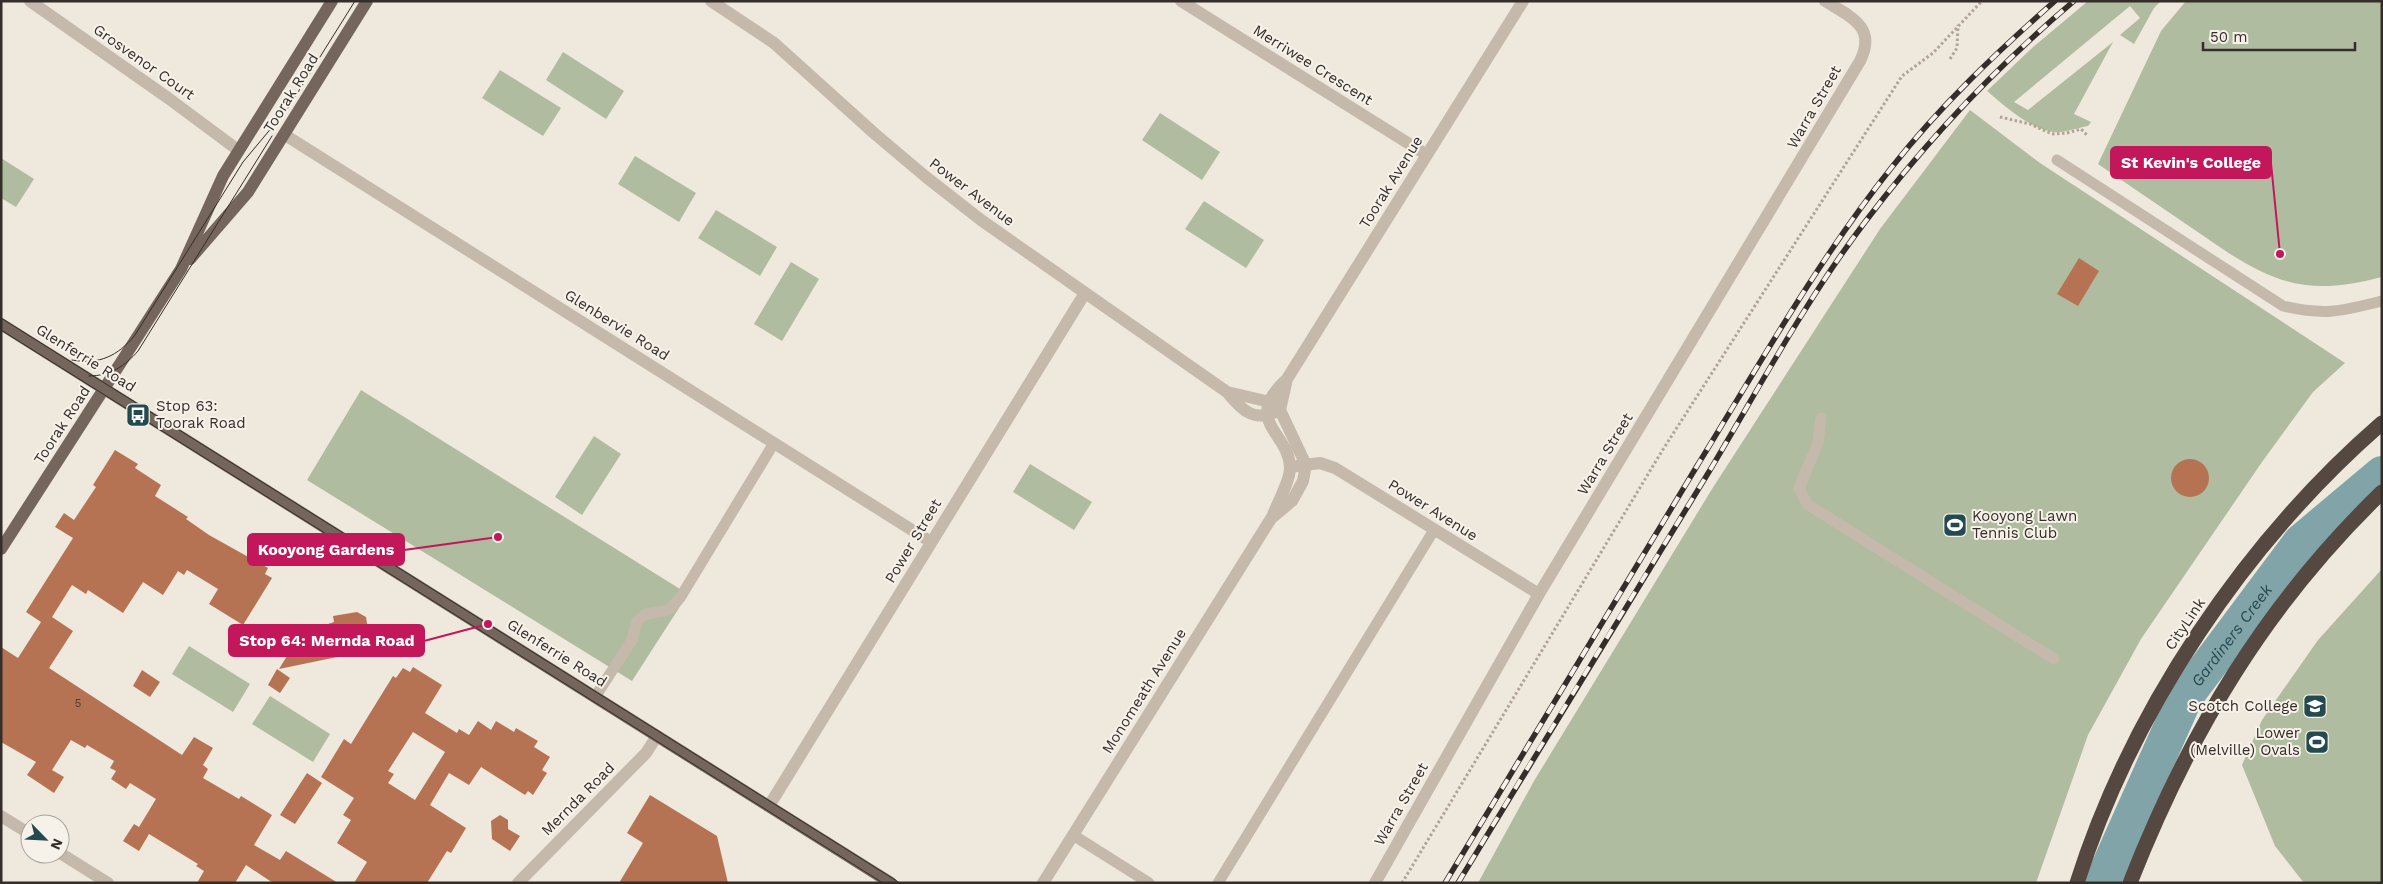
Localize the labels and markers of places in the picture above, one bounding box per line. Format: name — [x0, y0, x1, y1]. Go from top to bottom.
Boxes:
callout: St Kevin's College — [2111, 147, 2271, 178]
place label: Stop 63: Toorak Road — [156, 397, 246, 432]
bus stop icon: Stop 63: Toorak Road — [125, 402, 151, 428]
place label: Kooyong Lawn Tennis Club — [1972, 507, 2077, 542]
sports icon: Kooyong Lawn Tennis Club — [1942, 512, 1968, 538]
callout: Kooyong Gardens — [248, 534, 404, 565]
callout: Stop 64: Mernda Road — [229, 625, 424, 656]
school or university icon: Scotch College — [2302, 693, 2328, 719]
place label: Scotch College — [2188, 697, 2298, 715]
place label: Lower (Melville) Ovals — [2190, 724, 2300, 759]
sports icon: Lower (Melville) Ovals — [2304, 729, 2330, 755]

